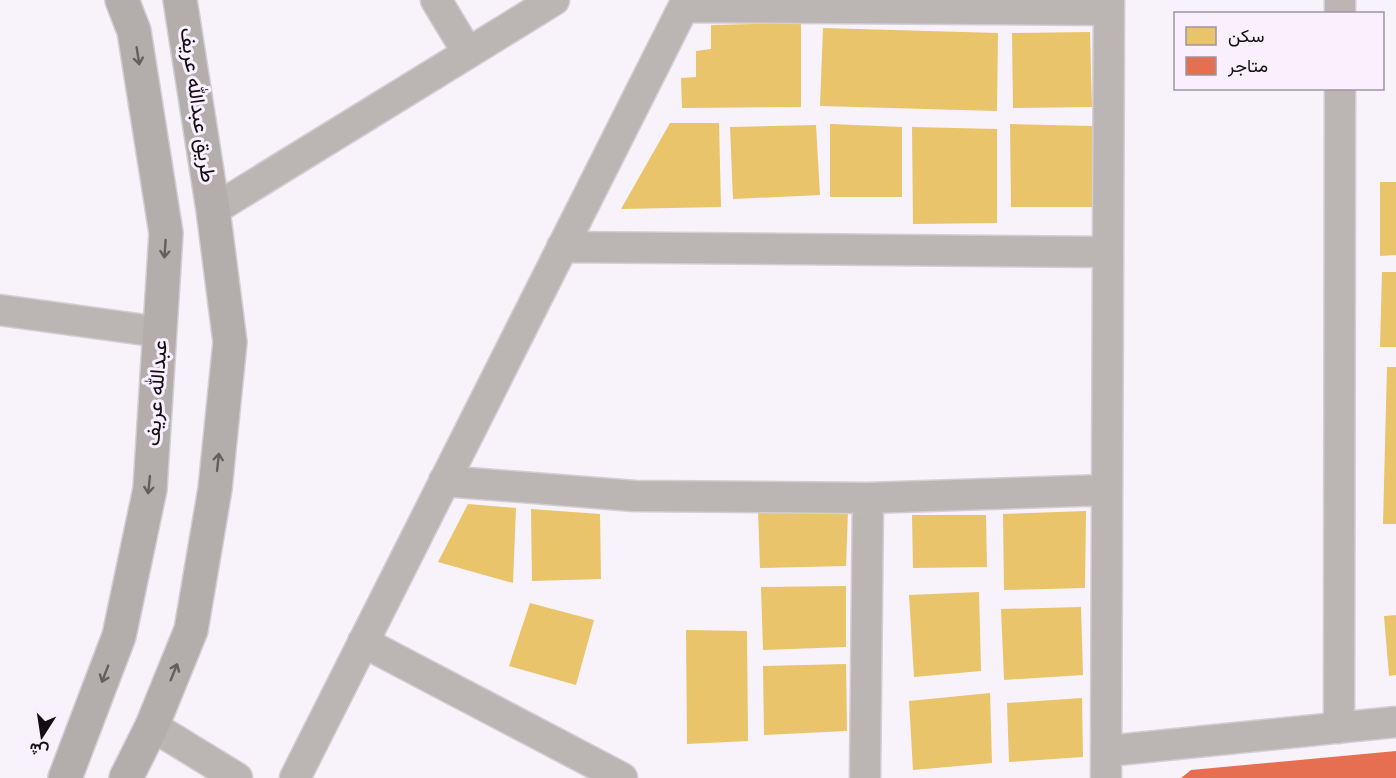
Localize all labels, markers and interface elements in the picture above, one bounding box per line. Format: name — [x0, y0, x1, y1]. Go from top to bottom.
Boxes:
legend — [1174, 12, 1384, 90]
text: سكن — [1228, 23, 1264, 47]
street label: طريق عبدالله عريف — [174, 25, 224, 184]
one-way arrow — [132, 46, 143, 65]
text: متاجر — [1227, 53, 1268, 77]
one-way arrow — [160, 238, 171, 258]
street label: عبدالله عريف — [137, 339, 173, 447]
one-way arrow — [213, 452, 224, 472]
one-way arrow — [144, 475, 155, 494]
one-way arrow — [169, 663, 180, 682]
one-way arrow — [98, 664, 109, 683]
north arrow — [12, 706, 72, 766]
text: ش — [27, 738, 51, 763]

